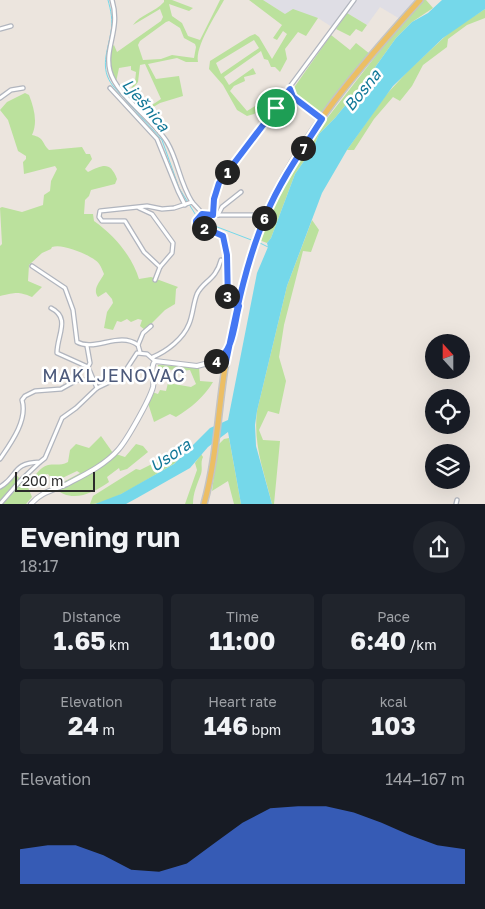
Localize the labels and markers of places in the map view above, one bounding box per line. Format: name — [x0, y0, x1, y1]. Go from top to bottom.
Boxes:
pin — [255, 87, 297, 129]
pin: 7 — [290, 136, 316, 160]
pin: 1 — [214, 160, 240, 184]
pin: 6 — [252, 206, 276, 230]
pin: 2 — [192, 216, 216, 240]
pin: 3 — [214, 284, 240, 308]
pin: 4 — [204, 348, 228, 374]

